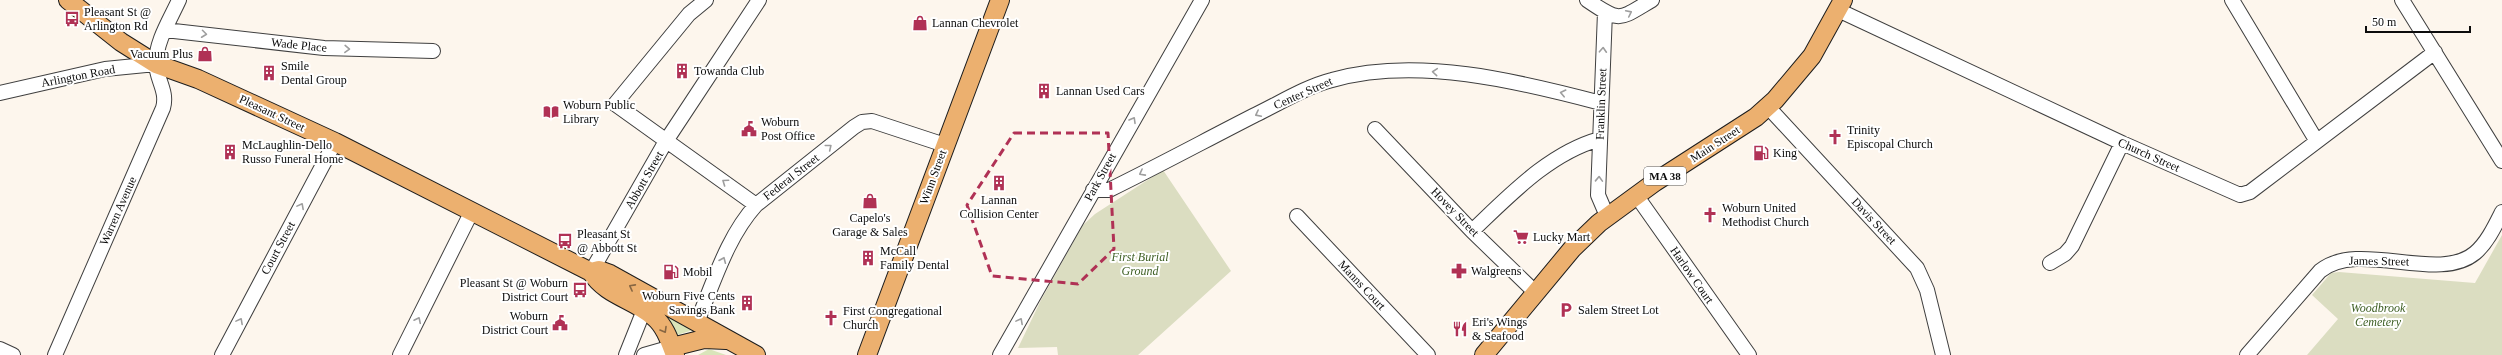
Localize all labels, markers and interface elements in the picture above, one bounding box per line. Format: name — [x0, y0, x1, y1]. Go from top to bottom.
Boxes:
place label: Pleasant St @ Arlington Rd — [84, 5, 151, 33]
scale bar — [2366, 8, 2470, 34]
bus stop icon: Pleasant St @ Arlington Rd — [63, 10, 81, 28]
one-way arrow — [1625, 11, 1633, 18]
shop icon: Lannan Chevrolet — [911, 14, 929, 32]
text: 50 m — [2372, 15, 2397, 29]
place label: Lannan Chevrolet — [932, 16, 1019, 30]
one-way arrow — [201, 30, 207, 39]
street label: Wade Place — [270, 35, 328, 55]
shop icon: Vacuum Plus — [196, 45, 214, 63]
one-way arrow — [344, 45, 350, 53]
place label: Vacuum Plus — [130, 47, 193, 61]
one-way arrow — [1599, 47, 1608, 53]
place label: Smile Dental Group — [281, 59, 347, 87]
street label: Arlington Road — [40, 62, 116, 90]
building icon: Towanda Club — [673, 62, 691, 80]
building icon: Smile Dental Group — [260, 64, 278, 82]
place label: Towanda Club — [694, 64, 764, 78]
street label: Franklin Street — [1593, 67, 1609, 140]
one-way arrow — [1432, 68, 1438, 77]
street label: Center Street — [1271, 74, 1335, 112]
building icon: Lannan Used Cars — [1035, 82, 1053, 100]
place label: Lannan Used Cars — [1056, 84, 1145, 98]
one-way arrow — [1560, 90, 1566, 98]
street label: Pleasant Street — [237, 92, 308, 135]
place label: Woburn Public Library — [563, 98, 635, 126]
library icon: Woburn Public Library — [542, 103, 560, 121]
one-way arrow — [1254, 109, 1262, 117]
place label: Woburn Post Office — [761, 115, 815, 143]
one-way arrow — [1128, 117, 1135, 124]
public building icon: Woburn Post Office — [740, 120, 758, 138]
street label: Main Street — [1688, 122, 1743, 165]
place label: Trinity Episcopal Church — [1847, 123, 1933, 151]
church icon: Trinity Episcopal Church — [1826, 128, 1844, 146]
street label: Church Street — [2116, 135, 2183, 175]
place label: McLaughlin-Dello Russo Funeral Home — [242, 138, 343, 166]
building icon: McLaughlin-Dello Russo Funeral Home — [221, 143, 239, 161]
fuel station icon: King — [1752, 144, 1770, 162]
one-way arrow — [825, 145, 832, 152]
place label: King — [1773, 146, 1797, 160]
street label: Winn Street — [917, 147, 950, 206]
street label: Abbott Street — [622, 148, 666, 211]
street label: Federal Street — [760, 150, 822, 203]
street label: Park Street — [1081, 150, 1119, 204]
road number: MA 38 — [1644, 167, 1686, 185]
one-way arrow — [1139, 168, 1146, 176]
street label: Warren Avenue — [97, 174, 139, 248]
building icon: Lannan Collision Center — [990, 174, 1008, 192]
one-way arrow — [1594, 176, 1603, 182]
one-way arrow — [722, 180, 729, 187]
street label: Hovey Street — [1428, 184, 1482, 240]
shop icon: Capelo's Garage & Sales — [861, 192, 879, 210]
place label: Lannan Collision Center — [960, 193, 1039, 221]
street label: Davis Street — [1849, 195, 1900, 248]
place label: Woburn United Methodist Church — [1722, 201, 1809, 229]
one-way arrow — [296, 203, 303, 210]
church icon: Woburn United Methodist Church — [1701, 206, 1719, 224]
place label: Capelo's Garage & Sales — [832, 211, 908, 239]
street label: Court Street — [258, 218, 298, 277]
place label: Pleasant St @ Abbott St — [577, 227, 637, 255]
supermarket icon: Lucky Mart — [1512, 228, 1530, 246]
place label: Lucky Mart — [1533, 230, 1591, 244]
bus stop icon: Pleasant St @ Abbott St — [556, 232, 574, 250]
place label: McCall Family Dental — [880, 244, 950, 272]
street label: Harlow Court — [1667, 244, 1717, 307]
building icon: McCall Family Dental — [859, 249, 877, 267]
park label: First Burial Ground — [1110, 250, 1169, 278]
street label: James Street — [2349, 253, 2410, 269]
one-way arrow — [719, 257, 727, 264]
street label: Manns Court — [1335, 257, 1389, 313]
pharmacy icon: Walgreens — [1450, 262, 1468, 280]
fuel station icon: Mobil — [662, 263, 680, 281]
place label: Walgreens — [1471, 264, 1522, 278]
place label: Mobil — [683, 265, 713, 279]
place label: Pleasant St @ Woburn District Court — [460, 276, 569, 304]
bus stop icon: Pleasant St @ Woburn District Court — [571, 281, 589, 299]
one-way arrow — [629, 284, 637, 291]
place label: Woburn Five Cents Savings Bank — [642, 289, 735, 317]
building icon: Woburn Five Cents Savings Bank — [738, 294, 756, 312]
parking icon: Salem Street Lot — [1557, 301, 1575, 319]
park label: Woodbrook Cemetery — [2351, 301, 2406, 329]
place label: Salem Street Lot — [1578, 303, 1659, 317]
place label: First Congregational Church — [843, 304, 943, 332]
place label: Woburn District Court — [482, 309, 549, 337]
church icon: First Congregational Church — [822, 309, 840, 327]
public building icon: Woburn District Court — [551, 314, 569, 332]
place label: Eri's Wings & Seafood — [1472, 315, 1527, 343]
one-way arrow — [235, 317, 243, 325]
one-way arrow — [413, 317, 420, 324]
one-way arrow — [1015, 318, 1022, 326]
restaurant icon: Eri's Wings & Seafood — [1451, 320, 1469, 338]
one-way arrow — [659, 326, 666, 333]

